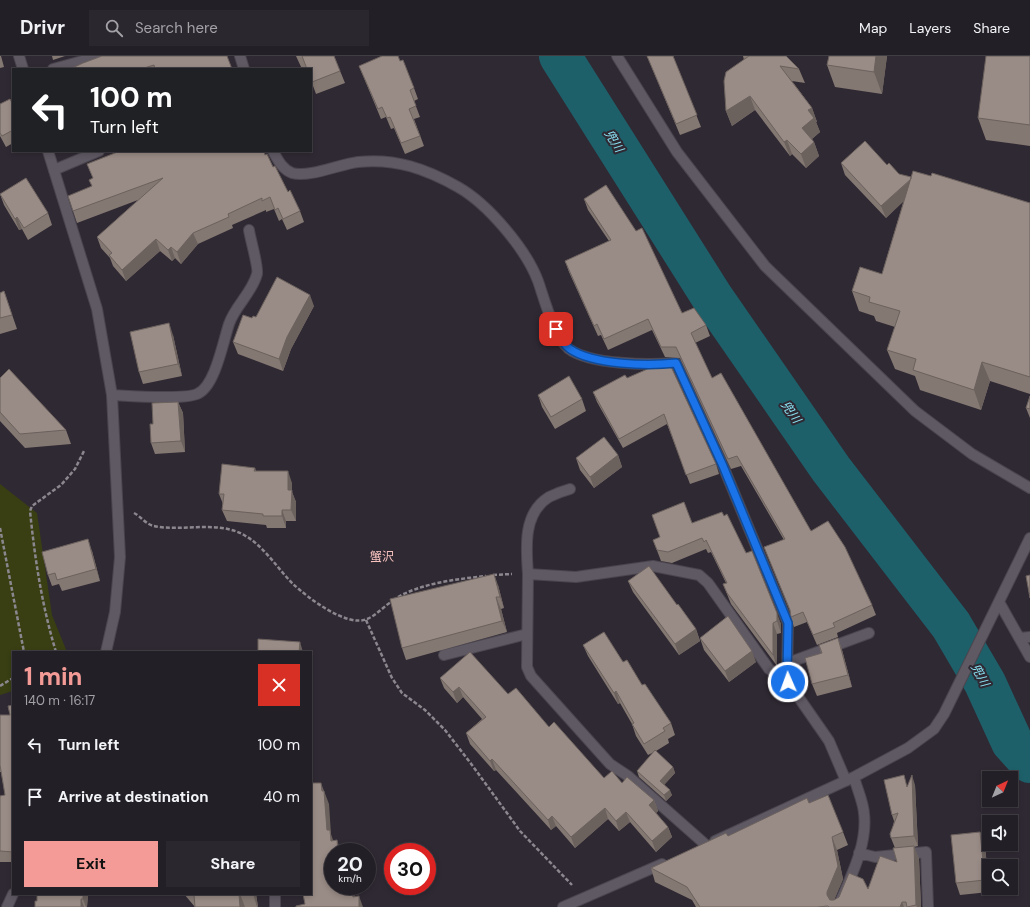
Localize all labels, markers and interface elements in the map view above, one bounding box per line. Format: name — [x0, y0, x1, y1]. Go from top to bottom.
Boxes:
search box — [89, 10, 369, 46]
text: Drivr — [20, 15, 65, 40]
icon: search — [103, 17, 125, 39]
text: Search here — [135, 18, 218, 38]
text: Map — [859, 19, 887, 37]
text: Layers — [909, 19, 951, 37]
text: Share — [973, 19, 1010, 37]
text: 100 m — [90, 79, 173, 116]
icon: left — [24, 84, 76, 136]
text: Turn left — [90, 115, 159, 139]
water label: 兜川 — [601, 127, 628, 157]
pin — [539, 312, 573, 346]
icon: arrive — [545, 318, 567, 340]
water label: 兜川 — [778, 398, 806, 428]
district label: 蟹沢 — [370, 549, 394, 565]
text: 1 min — [24, 661, 82, 692]
position arrow — [767, 661, 809, 703]
water label: 兜川 — [967, 661, 994, 691]
button: close — [258, 664, 300, 706]
text: 140 m · 16:17 — [24, 692, 95, 709]
icon: left — [24, 734, 46, 756]
text: Turn left — [58, 735, 119, 755]
text: 100 m — [257, 735, 300, 755]
north arrow — [982, 771, 1018, 807]
map controls — [982, 771, 1018, 895]
icon: arrive — [24, 786, 46, 808]
text: Arrive at destination — [58, 787, 209, 807]
text: 40 m — [263, 787, 300, 807]
button: sound — [982, 815, 1018, 851]
button: Exit — [24, 841, 158, 887]
button: Share — [166, 841, 300, 887]
speed limit sign: 30 — [384, 843, 436, 895]
text: 20 — [337, 851, 363, 877]
button: search — [982, 859, 1018, 895]
text: km/h — [338, 872, 362, 885]

